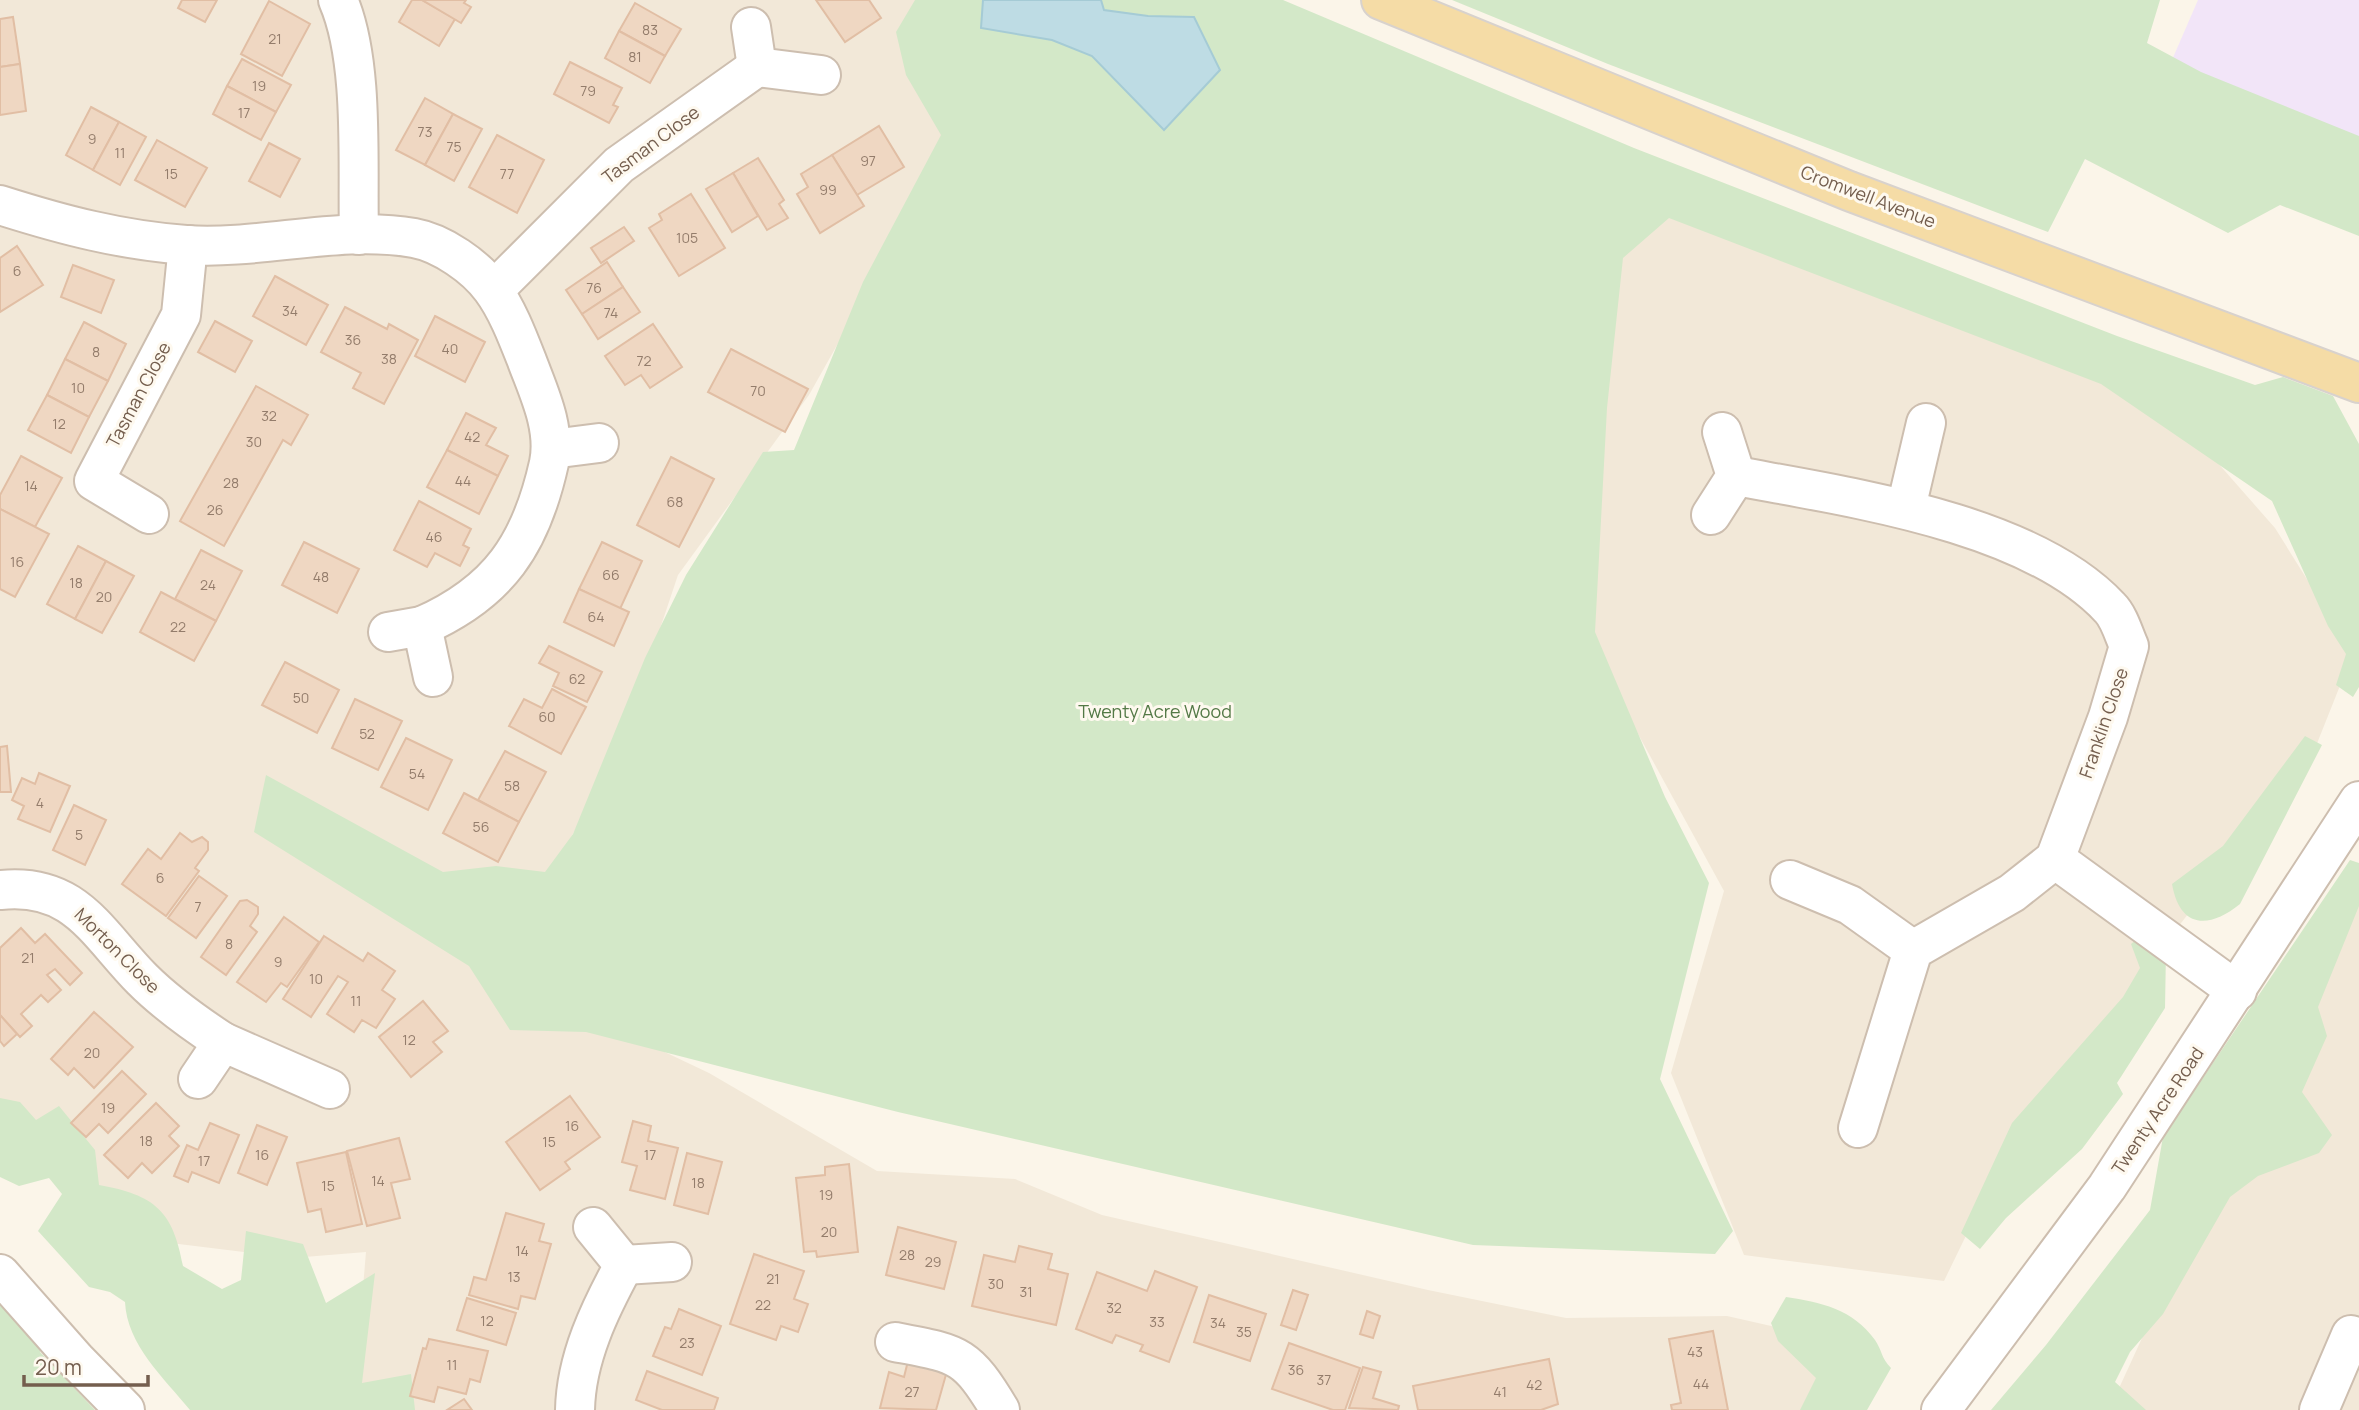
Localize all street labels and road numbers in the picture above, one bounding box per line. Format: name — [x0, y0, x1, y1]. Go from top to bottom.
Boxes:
street label: Tasman Close — [597, 100, 704, 189]
street label: Cromwell Avenue — [1797, 159, 1939, 233]
street label: Tasman Close — [100, 338, 176, 451]
street label: Franklin Close — [2073, 664, 2133, 781]
street label: Morton Close — [70, 902, 166, 998]
street label: Twenty Acre Road — [2106, 1042, 2209, 1179]

